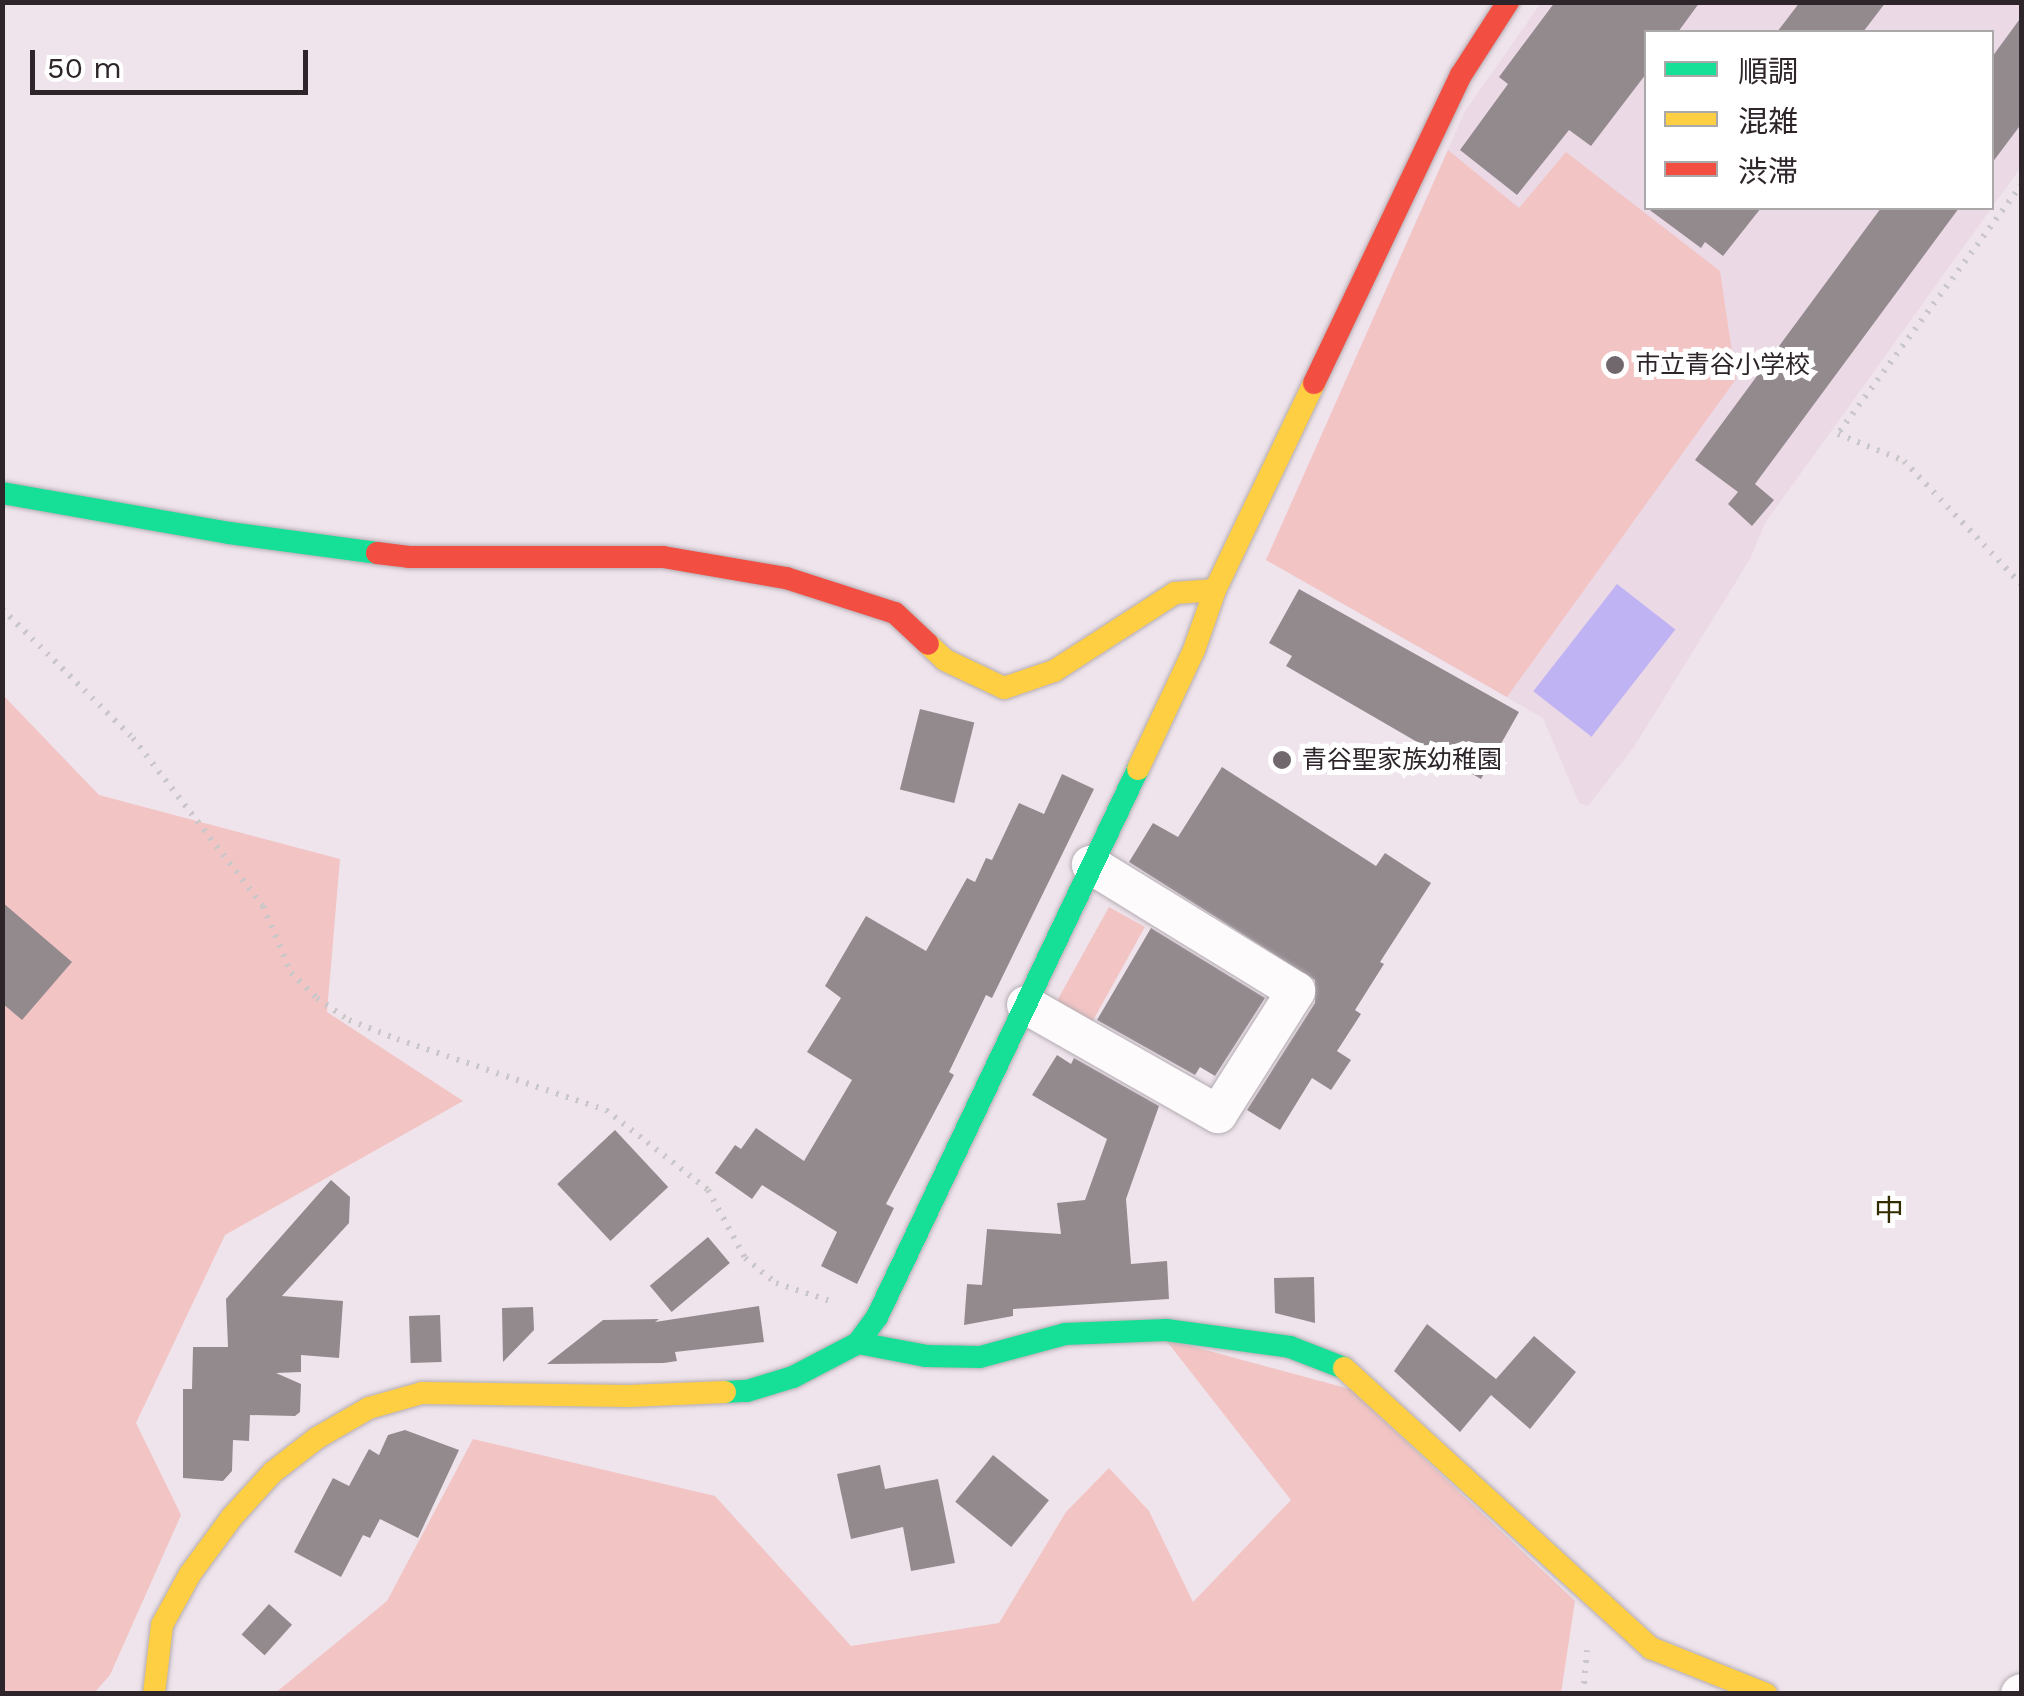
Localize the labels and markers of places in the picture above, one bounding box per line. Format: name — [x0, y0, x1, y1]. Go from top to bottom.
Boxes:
place label: 市立青谷小学校 — [1635, 350, 1810, 380]
marker: 市立青谷小学校 — [1604, 354, 1626, 376]
place label: 青谷聖家族幼稚園 — [1302, 745, 1502, 775]
marker: 青谷聖家族幼稚園 — [1271, 749, 1293, 771]

